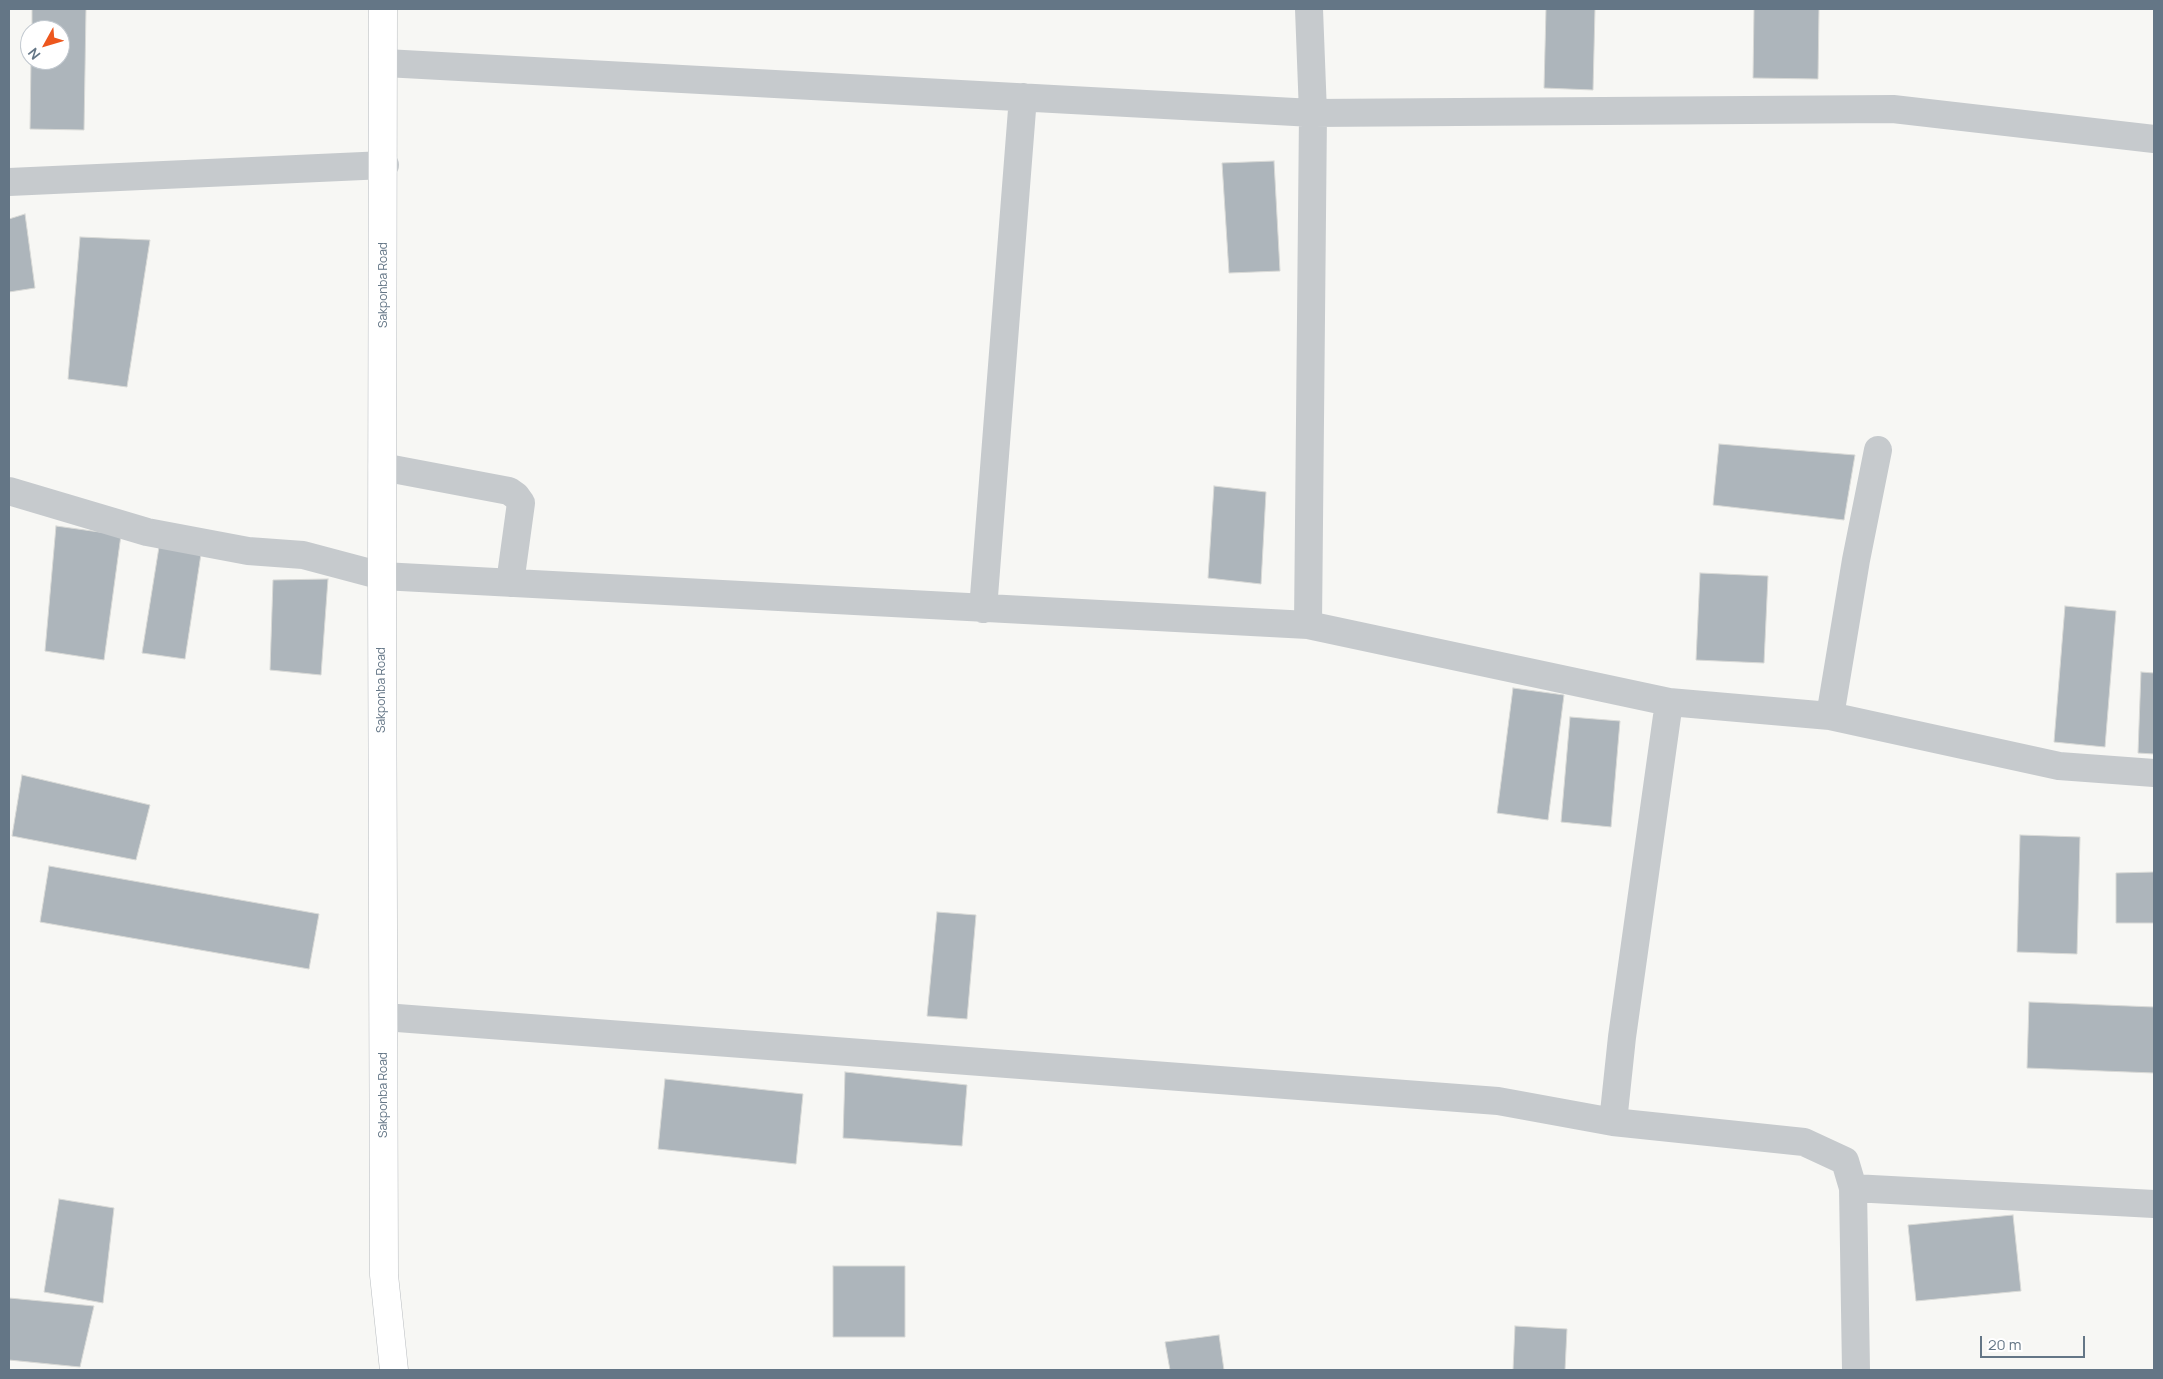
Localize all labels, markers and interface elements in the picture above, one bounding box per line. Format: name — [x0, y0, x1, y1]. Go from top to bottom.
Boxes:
north arrow — [20, 20, 70, 70]
text: N — [23, 44, 44, 64]
street label: Sakponba Road — [377, 242, 391, 328]
street label: Sakponba Road — [375, 647, 389, 733]
street label: Sakponba Road — [377, 1052, 391, 1138]
scale bar — [1983, 1326, 2088, 1358]
text: 20 m — [1988, 1334, 2021, 1355]

